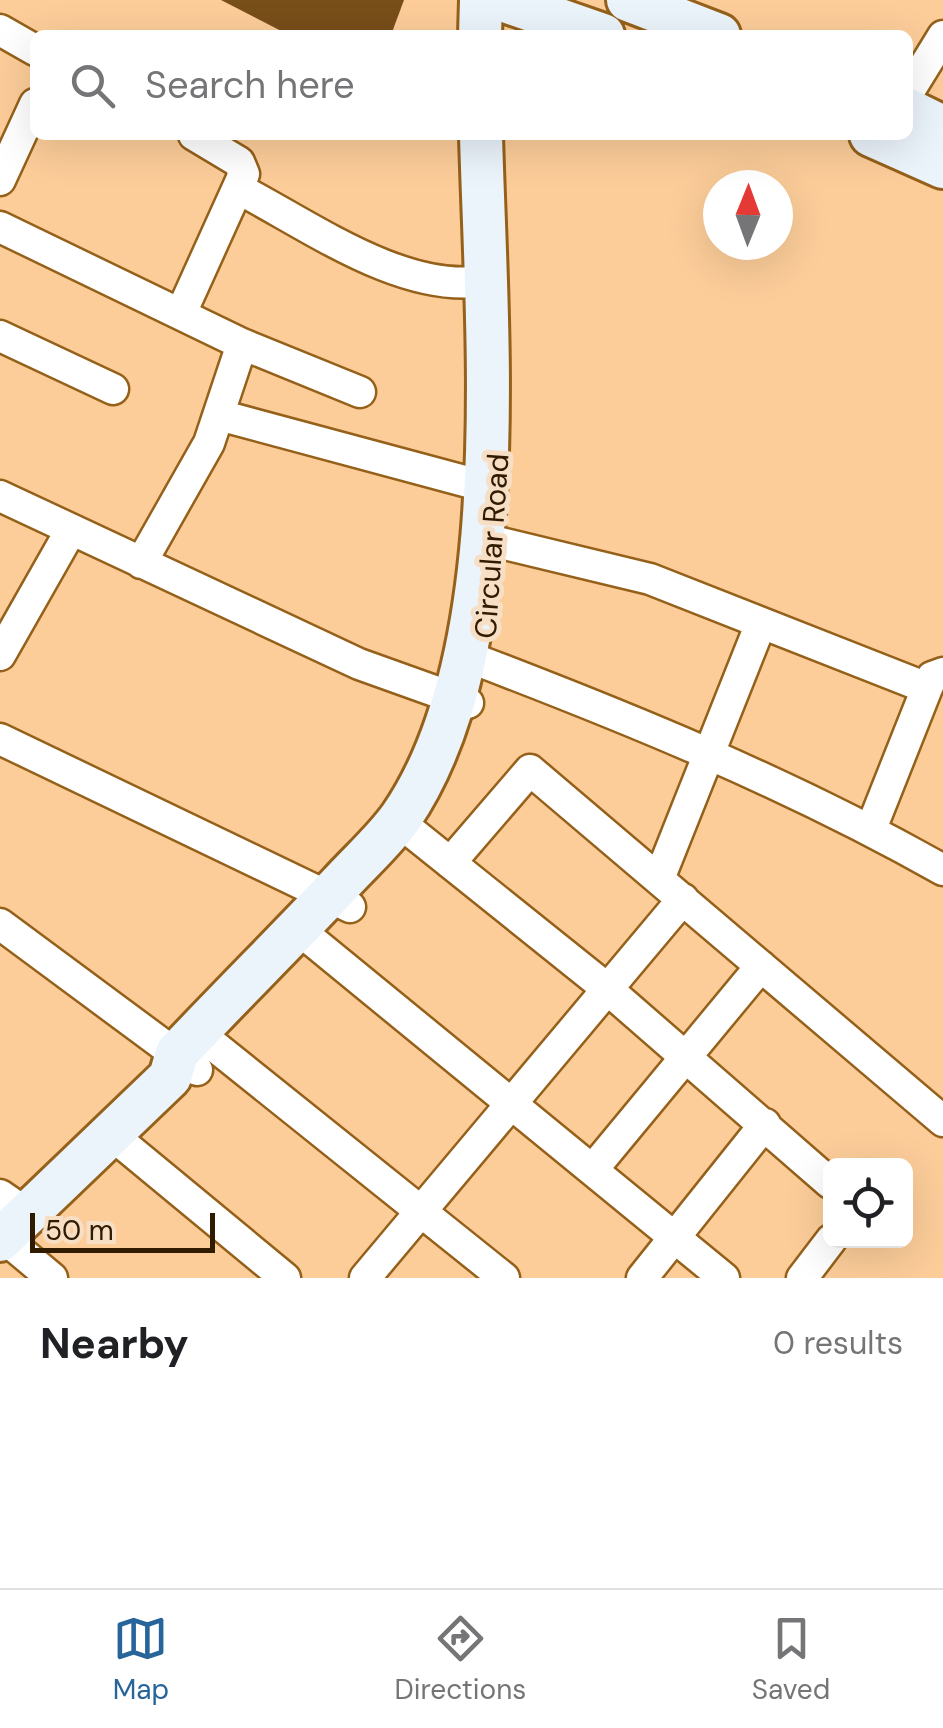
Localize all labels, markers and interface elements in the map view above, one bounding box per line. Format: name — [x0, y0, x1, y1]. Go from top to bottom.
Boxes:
search box — [30, 30, 913, 140]
icon: search — [65, 58, 120, 113]
text: Search here — [145, 60, 355, 110]
north arrow — [703, 170, 793, 260]
street label: Circular Road — [466, 452, 517, 640]
map controls — [823, 1158, 913, 1248]
button: locate — [823, 1158, 913, 1248]
scale bar — [30, 1208, 215, 1252]
text: 50 m — [45, 1212, 114, 1249]
text: Nearby — [40, 1316, 189, 1371]
text: 0 results — [773, 1322, 903, 1364]
tab: Map — [113, 1611, 169, 1708]
tab: Directions — [395, 1611, 526, 1708]
tab: Saved — [752, 1611, 830, 1708]

